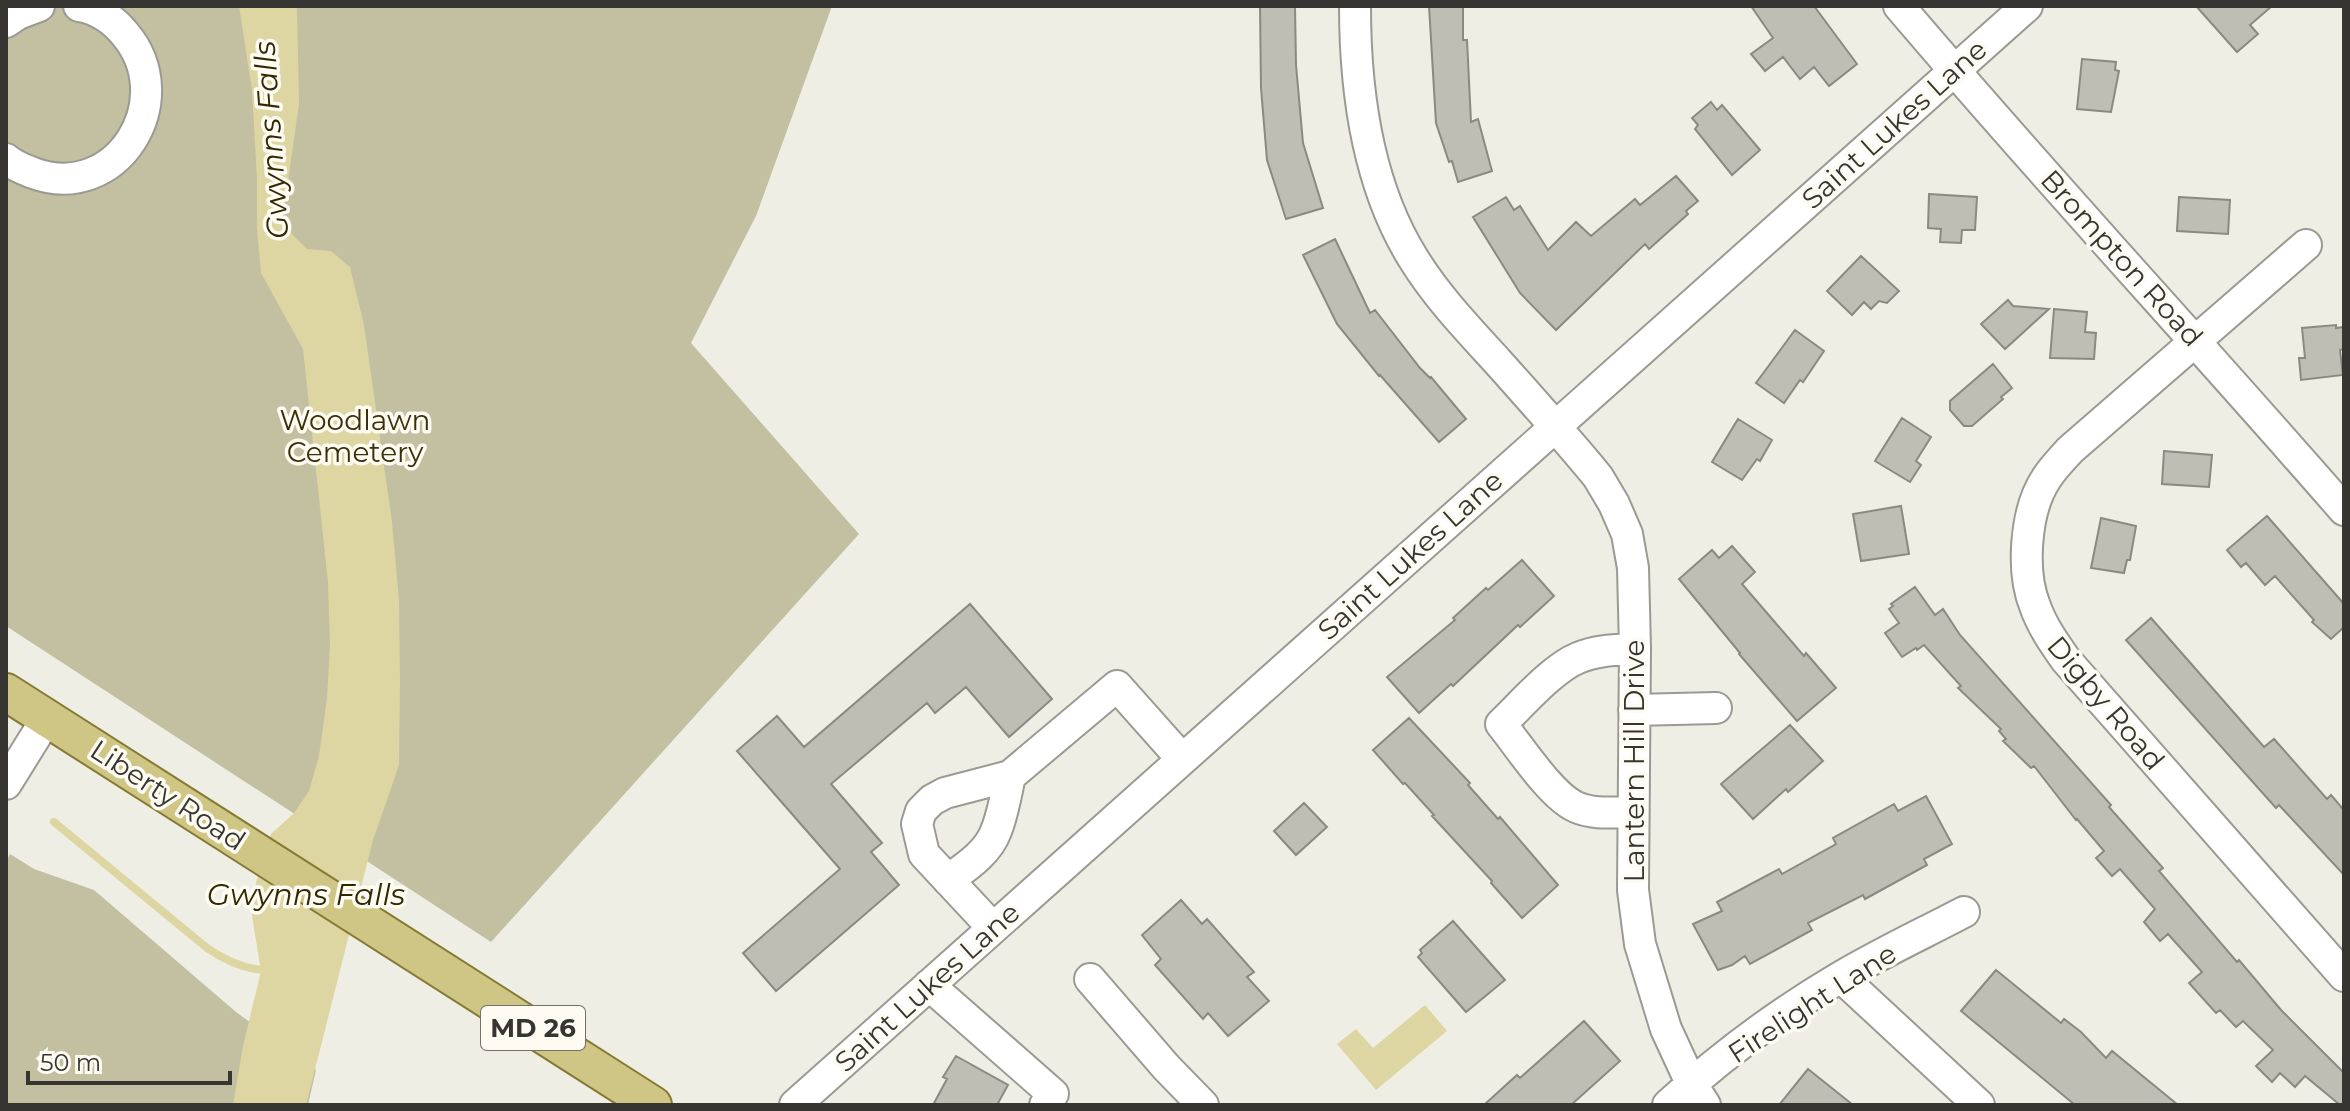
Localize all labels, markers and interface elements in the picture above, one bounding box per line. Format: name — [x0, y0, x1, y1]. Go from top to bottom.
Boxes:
street label: Saint Lukes Lane — [1795, 32, 1993, 216]
water label: Gwynns Falls — [246, 39, 296, 240]
street label: Brompton Road — [2034, 163, 2210, 353]
park label: Woodlawn Cemetery — [280, 403, 430, 469]
street label: Saint Lukes Lane — [1311, 463, 1509, 647]
street label: Digby Road — [2040, 629, 2172, 777]
street label: Lantern Hill Drive — [1617, 639, 1651, 883]
street label: Liberty Road — [84, 732, 252, 858]
water label: Gwynns Falls — [207, 876, 405, 913]
street label: Saint Lukes Lane — [828, 895, 1026, 1079]
street label: Firelight Lane — [1721, 936, 1903, 1070]
road number: MD 26 — [481, 1006, 585, 1050]
scale bar — [28, 1035, 230, 1085]
text: 50 m — [40, 1048, 101, 1077]

